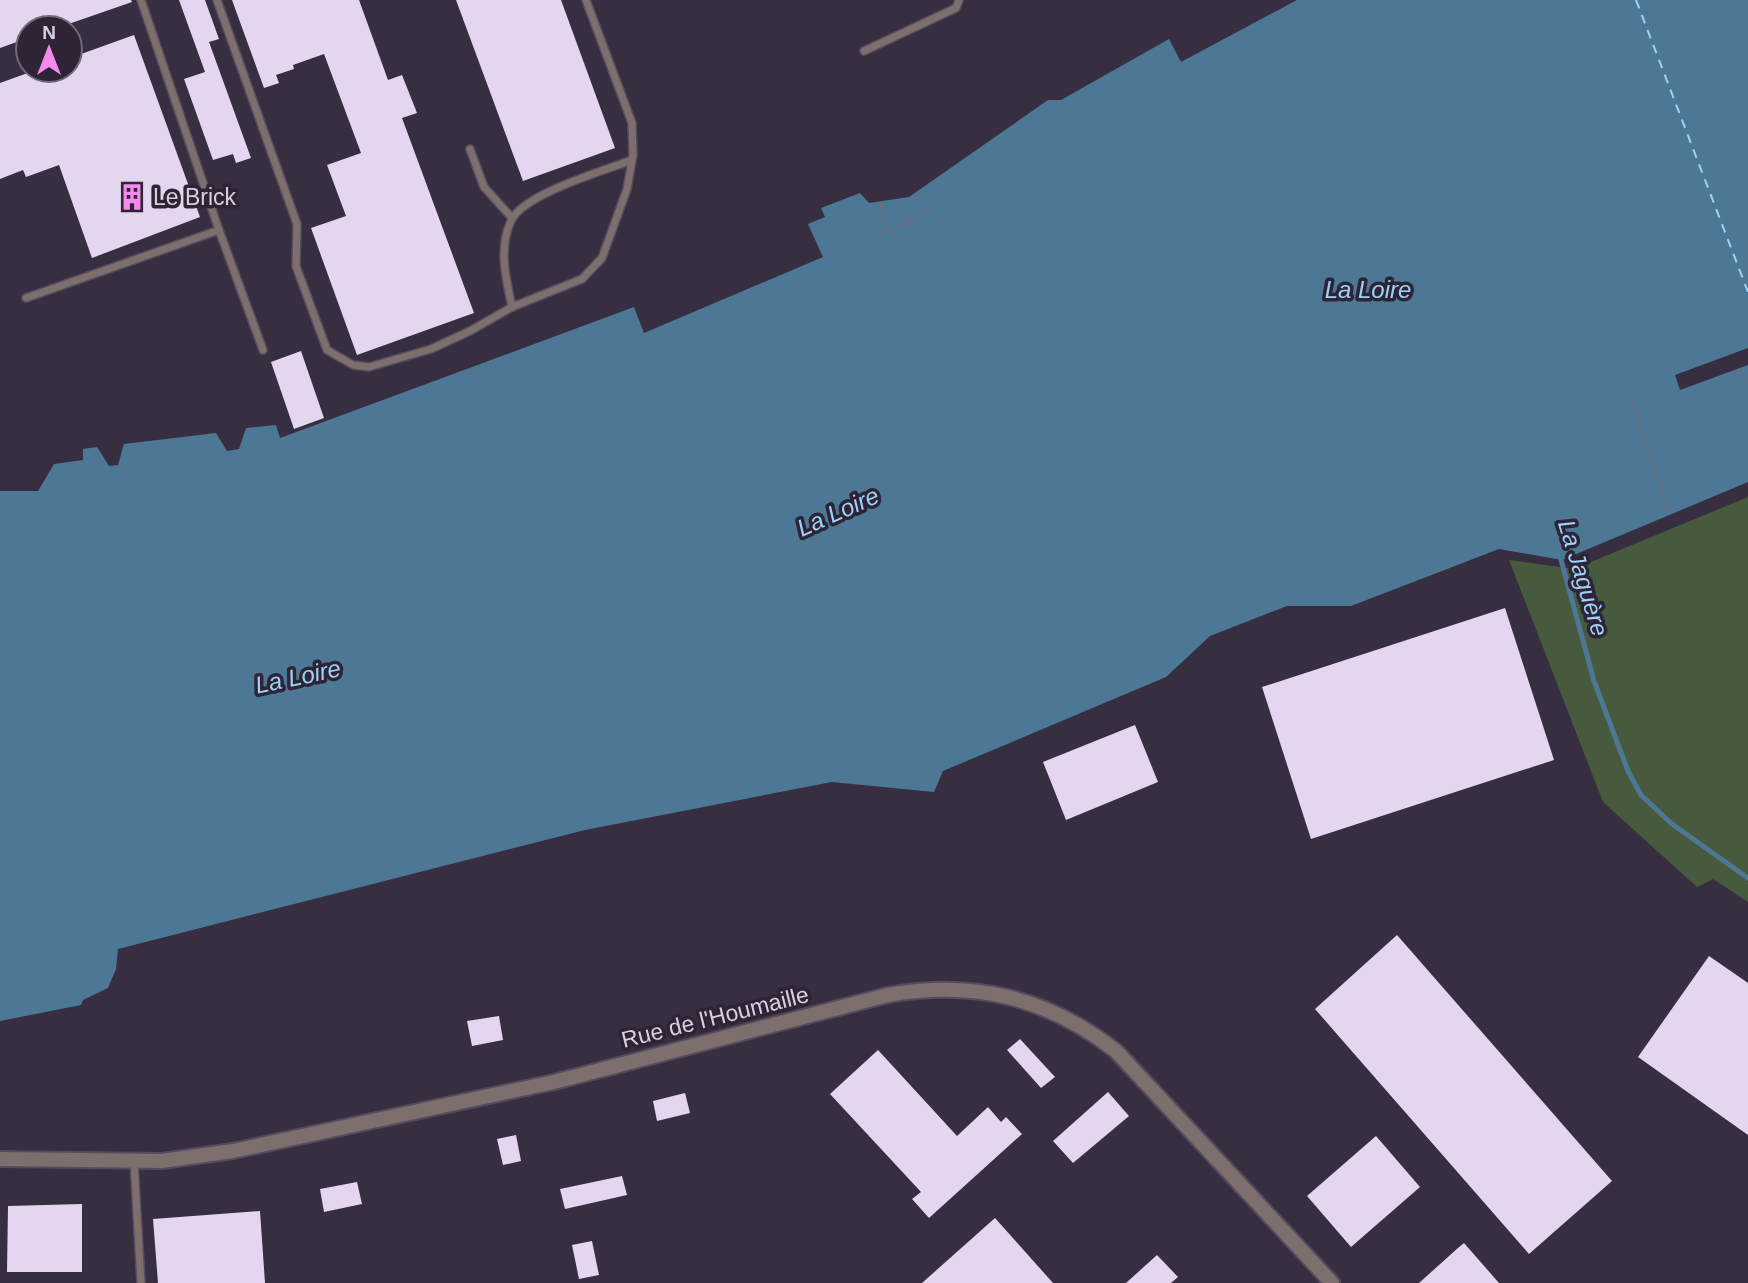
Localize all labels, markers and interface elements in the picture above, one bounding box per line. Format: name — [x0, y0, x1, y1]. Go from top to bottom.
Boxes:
north arrow — [14, 14, 84, 84]
text: N — [42, 22, 56, 43]
building icon: Le Brick — [117, 182, 147, 212]
place label: Le Brick — [153, 184, 237, 210]
water label: La Loire — [1325, 276, 1411, 303]
water label: La Loire — [793, 482, 883, 542]
water label: La Jaguère — [1553, 516, 1614, 639]
water label: La Loire — [253, 654, 343, 699]
street label: Rue de l'Houmaille — [619, 981, 811, 1053]

